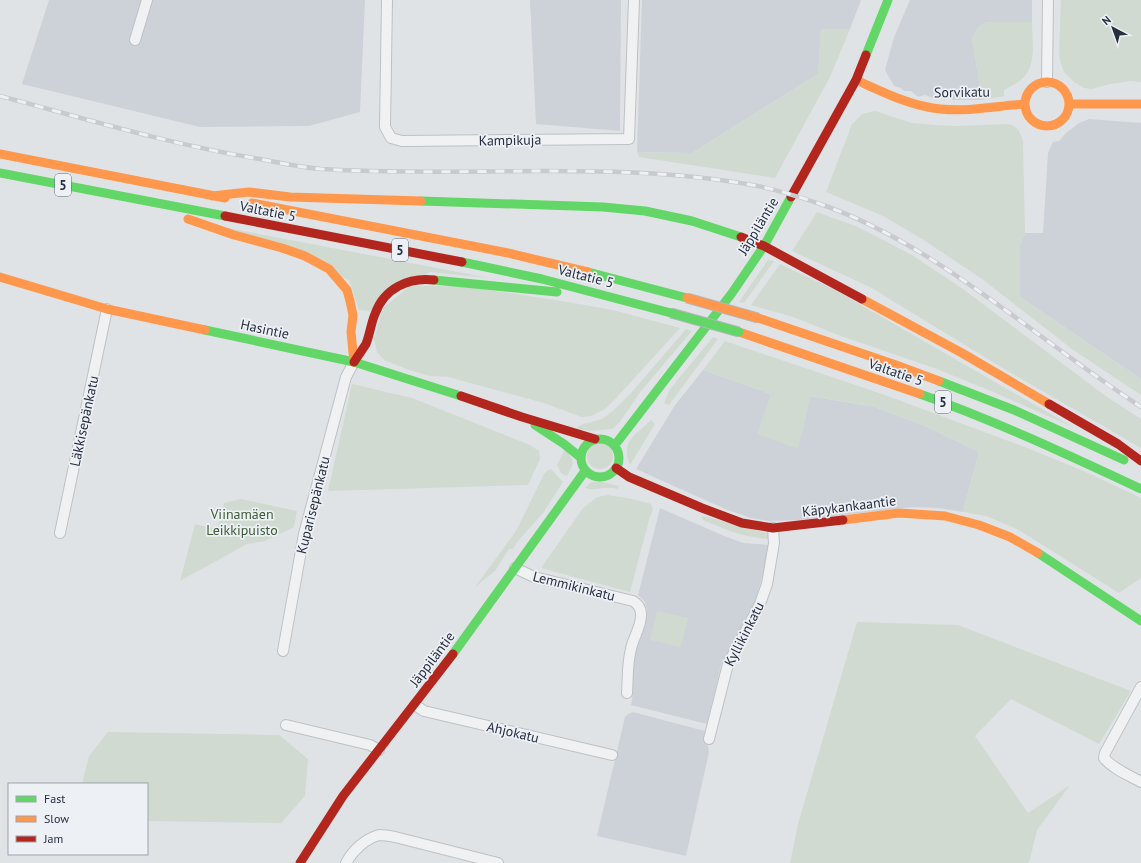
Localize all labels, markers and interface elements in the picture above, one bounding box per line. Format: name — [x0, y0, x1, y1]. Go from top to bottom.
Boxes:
north arrow — [1093, 8, 1133, 48]
text: N — [1099, 13, 1114, 28]
street label: Sorvikatu — [934, 83, 990, 101]
street label: Kampikuja — [478, 130, 542, 150]
road number: 5 — [55, 174, 71, 196]
street label: Jäppiläntie — [733, 194, 782, 259]
street label: Valtatie 5 — [237, 197, 298, 225]
road number: 5 — [392, 239, 408, 261]
street label: Valtatie 5 — [555, 260, 616, 292]
street label: Hasintie — [239, 315, 291, 343]
street label: Valtatie 5 — [865, 354, 926, 390]
street label: Läkkisepänkatu — [66, 374, 102, 468]
road number: 5 — [935, 391, 951, 413]
street label: Kuparisepänkatu — [292, 454, 334, 556]
street label: Käpykankaantie — [801, 491, 897, 521]
park label: Viinamäen Leikkipuisto — [206, 505, 278, 539]
street label: Lemmikinkatu — [531, 567, 617, 605]
street label: Kyllikinkatu — [720, 599, 768, 669]
street label: Jäppiläntie — [405, 628, 459, 691]
street label: Ahjokatu — [485, 717, 541, 747]
legend — [8, 783, 148, 855]
text: Fast — [44, 791, 65, 806]
text: Slow — [44, 811, 69, 826]
text: Jam — [43, 831, 63, 846]

